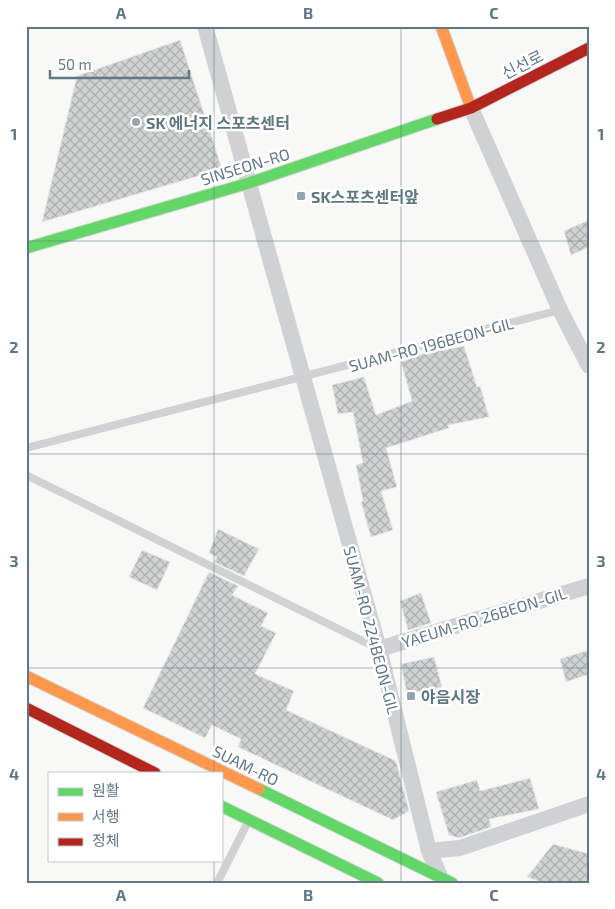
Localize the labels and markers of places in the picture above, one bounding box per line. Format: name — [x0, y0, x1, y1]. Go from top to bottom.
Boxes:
place label: SK 에너지 스포츠센터 — [146, 113, 290, 132]
marker: SK 에너지 스포츠센터 — [130, 116, 142, 128]
place label: SK스포츠센터앞 — [311, 187, 419, 206]
marker: SK스포츠센터앞 — [295, 190, 307, 202]
place label: 야음시장 — [421, 687, 480, 706]
marker: 야음시장 — [405, 690, 417, 702]

